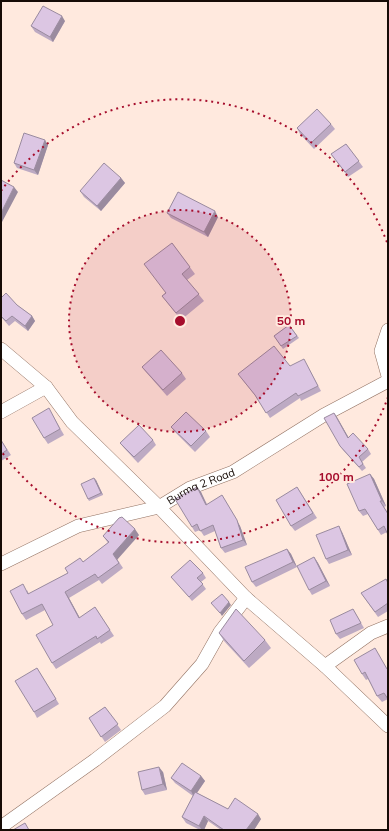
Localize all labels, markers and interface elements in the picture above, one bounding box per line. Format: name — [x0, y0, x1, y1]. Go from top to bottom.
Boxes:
text: 50 m — [277, 313, 305, 328]
centre of rings — [173, 314, 187, 328]
street label: Burma 2 Road — [164, 465, 237, 508]
text: 100 m — [318, 469, 354, 484]

